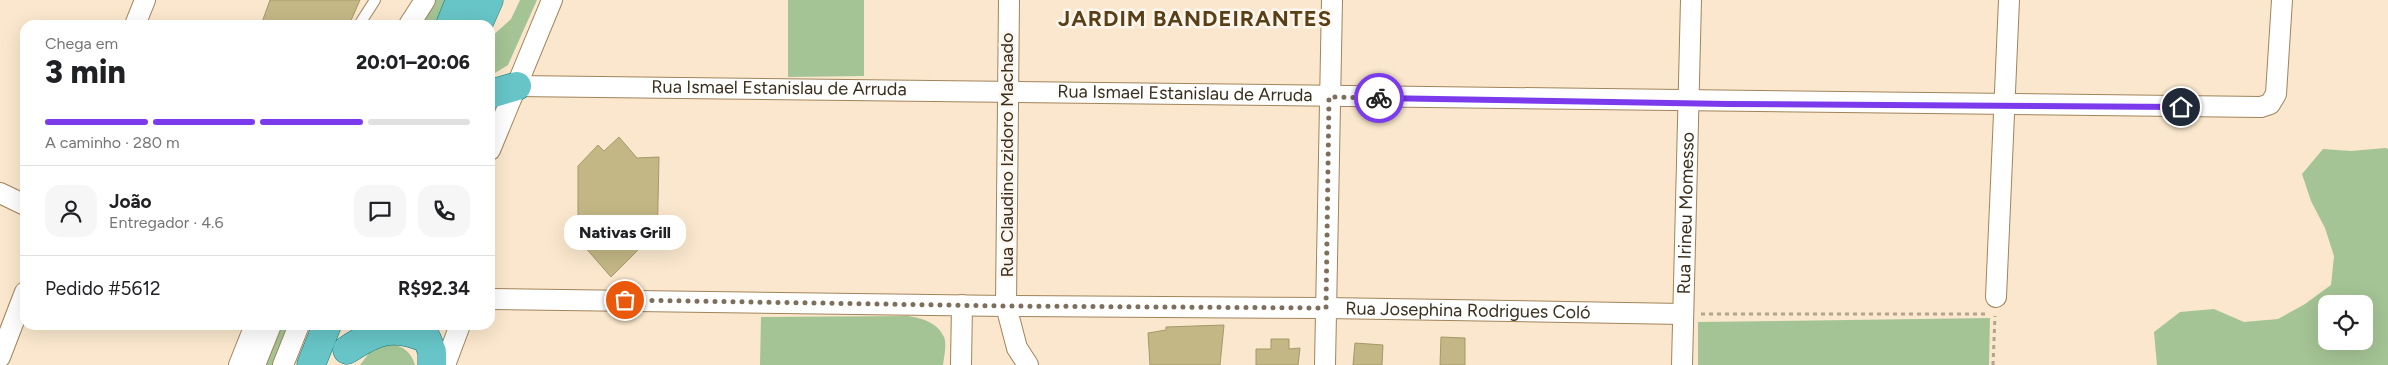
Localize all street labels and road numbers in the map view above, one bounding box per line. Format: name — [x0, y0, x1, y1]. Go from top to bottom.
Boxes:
street label: Rua Claudino Izidoro Machado — [996, 33, 1018, 277]
street label: Rua Ismael Estanislau de Arruda — [651, 76, 907, 100]
street label: Rua Ismael Estanislau de Arruda — [1057, 80, 1313, 106]
street label: Rua Irineu Momesso — [1673, 132, 1699, 295]
street label: Rua Josephina Rodrigues Coló — [1345, 297, 1591, 323]

